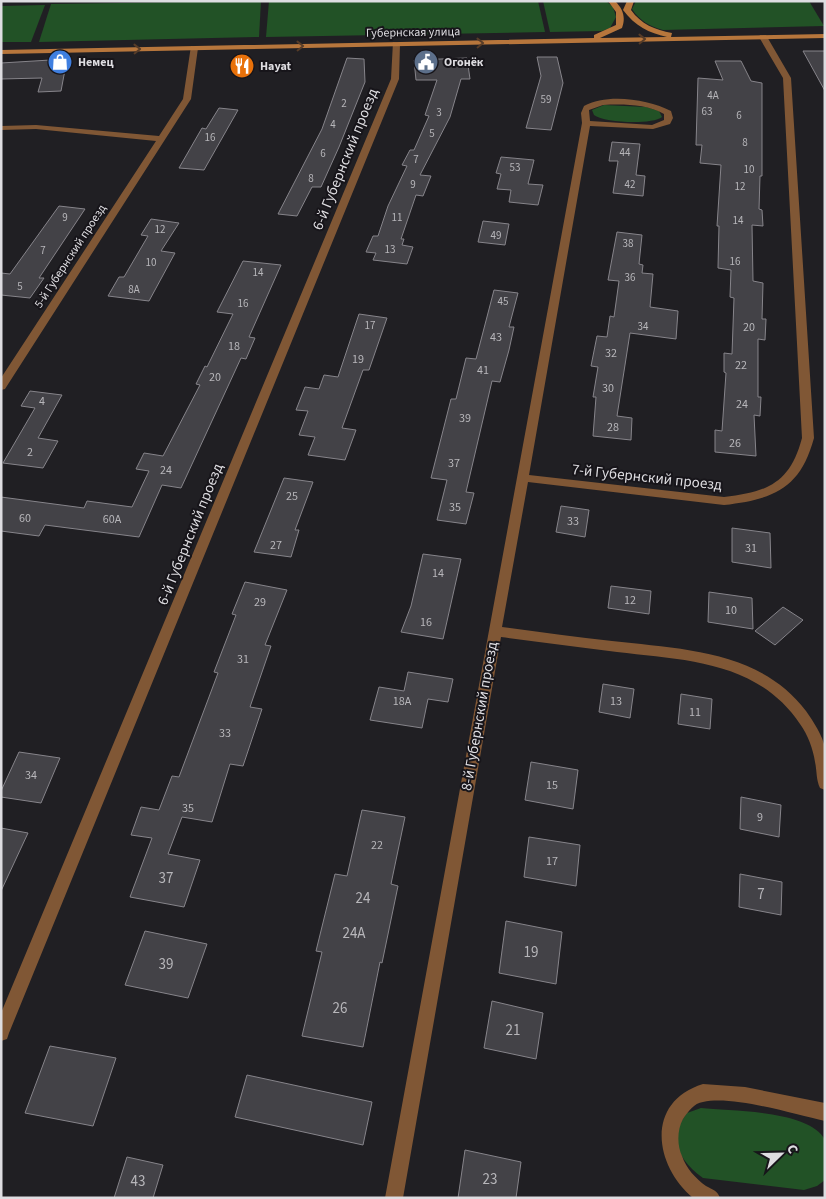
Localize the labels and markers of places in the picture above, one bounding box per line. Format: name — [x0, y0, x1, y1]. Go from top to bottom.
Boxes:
shop icon: Немец — [47, 49, 73, 75]
public building icon: Огонёк — [413, 49, 439, 75]
restaurant icon: Hayat — [229, 53, 255, 79]
place label: Немец — [78, 54, 114, 71]
place label: Огонёк — [444, 54, 484, 71]
place label: Hayat — [260, 58, 292, 75]

